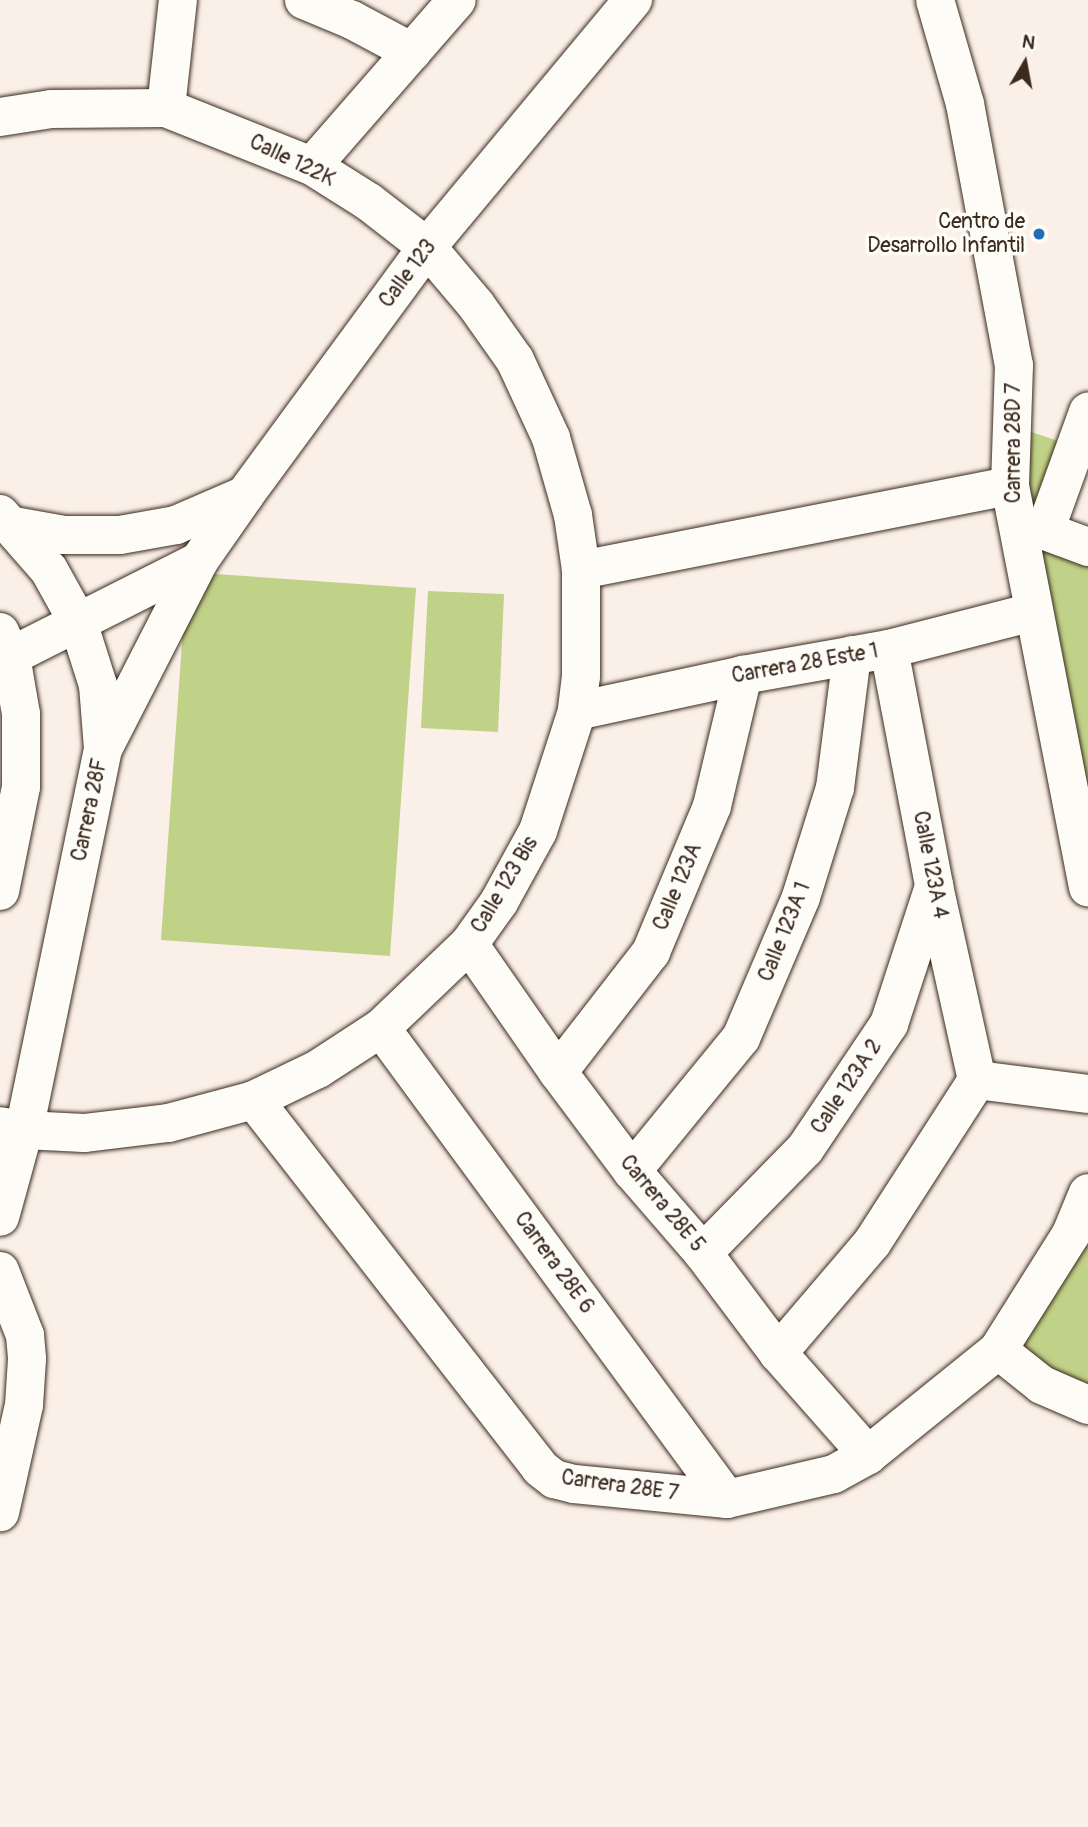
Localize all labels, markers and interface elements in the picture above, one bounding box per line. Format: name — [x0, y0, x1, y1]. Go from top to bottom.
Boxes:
north arrow — [990, 28, 1060, 98]
text: N — [1020, 29, 1037, 55]
street label: Calle 122K — [245, 130, 339, 192]
place label: Centro de Desarrollo Infantil — [867, 209, 1025, 259]
marker: Centro de Desarrollo Infantil — [1031, 226, 1047, 242]
street label: Calle 123 — [374, 235, 442, 313]
street label: Carrera 28D 7 — [1001, 383, 1027, 503]
street label: Carrera 28 Este 1 — [730, 639, 880, 689]
street label: Carrera 28F — [67, 756, 113, 864]
street label: Calle 123A 4 — [907, 809, 953, 921]
street label: Calle 123 Bis — [466, 832, 544, 938]
street label: Calle 123A — [648, 840, 708, 934]
street label: Calle 123A 1 — [754, 879, 816, 985]
street label: Calle 123A 2 — [806, 1035, 888, 1139]
street label: Carrera 28E 5 — [614, 1150, 710, 1258]
street label: Carrera 28E 6 — [509, 1207, 599, 1319]
street label: Carrera 28E 7 — [560, 1465, 680, 1507]

